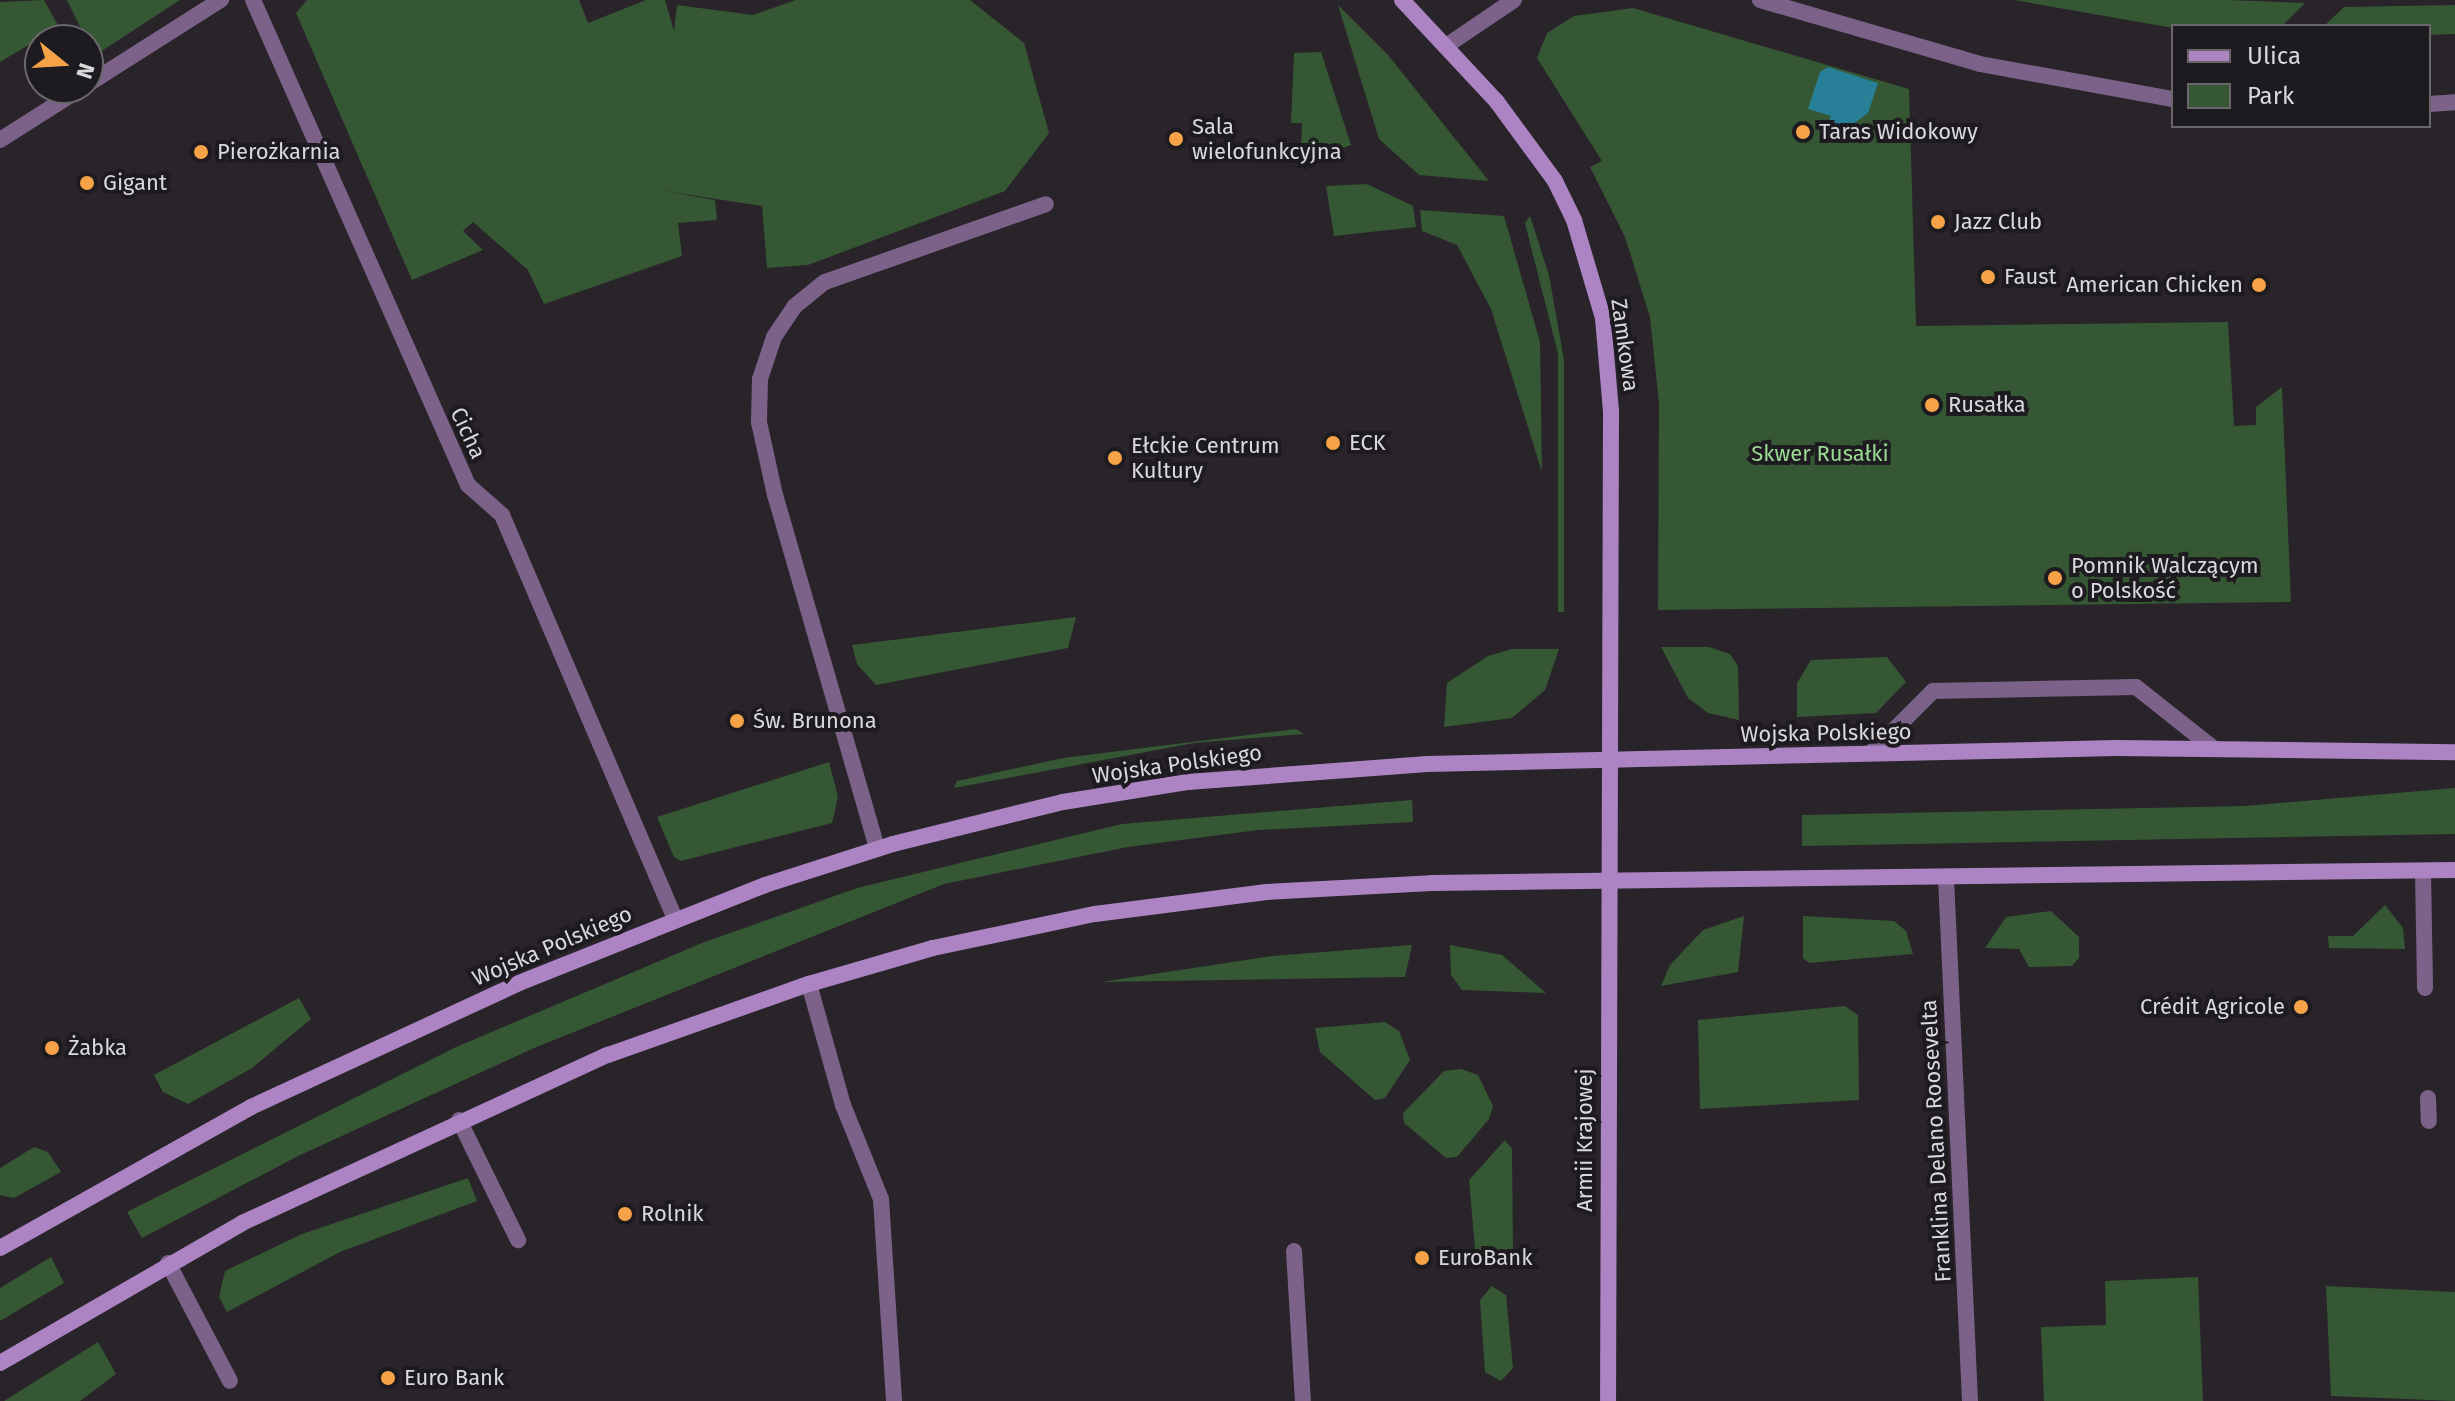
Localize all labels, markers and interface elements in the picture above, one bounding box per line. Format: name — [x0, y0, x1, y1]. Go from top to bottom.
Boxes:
north arrow — [24, 24, 104, 104]
legend — [2171, 24, 2431, 128]
text: Ulica — [2247, 42, 2301, 70]
text: N — [70, 60, 100, 82]
text: Park — [2247, 82, 2294, 110]
place label: Sala wielofunkcyjna — [1192, 113, 1342, 164]
place label: Taras Widokowy — [1819, 119, 1978, 145]
marker: Taras Widokowy — [1794, 123, 1812, 141]
marker: Sala wielofunkcyjna — [1167, 130, 1185, 148]
place label: Pierożkarnia — [217, 139, 341, 165]
marker: Pierożkarnia — [192, 143, 210, 161]
place label: Gigant — [103, 170, 167, 196]
marker: Gigant — [78, 174, 96, 192]
place label: Jazz Club — [1954, 209, 2042, 235]
marker: Jazz Club — [1929, 213, 1947, 231]
place label: Faust — [2004, 264, 2056, 290]
marker: Faust — [1979, 268, 1997, 286]
place label: American Chicken — [2066, 272, 2243, 298]
marker: American Chicken — [2250, 276, 2268, 294]
street label: Zamkowa — [1605, 297, 1645, 393]
place label: Rusałka — [1948, 392, 2026, 418]
marker: Rusałka — [1923, 396, 1941, 414]
street label: Cicha — [445, 403, 491, 463]
place label: ECK — [1349, 430, 1386, 456]
place label: Ełckie Centrum Kultury — [1131, 432, 1280, 484]
marker: ECK — [1324, 434, 1342, 452]
park label: Skwer Rusałki — [1751, 441, 1889, 467]
marker: Ełckie Centrum Kultury — [1106, 449, 1124, 467]
place label: Pomnik Walczącym o Polskość — [2071, 552, 2259, 604]
marker: Pomnik Walczącym o Polskość — [2046, 569, 2064, 587]
place label: Św. Brunona — [753, 708, 877, 734]
marker: Św. Brunona — [728, 712, 746, 730]
street label: Wojska Polskiego — [1740, 718, 1912, 748]
street label: Wojska Polskiego — [1090, 739, 1264, 789]
street label: Wojska Polskiego — [468, 900, 636, 992]
place label: Crédit Agricole — [2140, 994, 2285, 1020]
marker: Crédit Agricole — [2292, 998, 2310, 1016]
street label: Franklina Delano Roosevelta — [1915, 999, 1957, 1283]
place label: Żabka — [68, 1035, 127, 1061]
marker: Żabka — [43, 1039, 61, 1057]
street label: Armii Krajowej — [1572, 1068, 1598, 1212]
place label: Rolnik — [641, 1201, 704, 1227]
marker: Rolnik — [616, 1205, 634, 1223]
place label: EuroBank — [1438, 1245, 1532, 1271]
marker: EuroBank — [1413, 1249, 1431, 1267]
place label: Euro Bank — [404, 1365, 504, 1391]
marker: Euro Bank — [379, 1369, 397, 1387]

